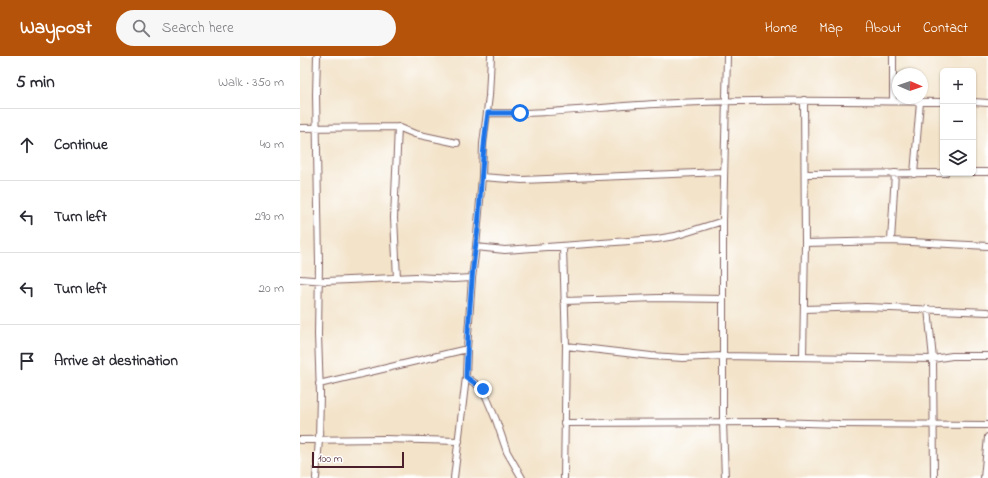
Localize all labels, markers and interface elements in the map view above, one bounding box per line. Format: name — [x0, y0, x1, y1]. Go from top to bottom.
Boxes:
search box — [116, 10, 396, 46]
text: Waypost — [20, 15, 92, 42]
icon: search — [130, 17, 152, 39]
text: Search here — [162, 17, 234, 39]
text: Home — [765, 18, 797, 39]
text: Map — [819, 18, 843, 39]
text: About — [865, 18, 901, 39]
text: Contact — [923, 18, 968, 39]
north arrow — [892, 68, 928, 104]
map controls — [940, 68, 976, 176]
button: + — [940, 68, 976, 104]
text: 5 min — [16, 70, 55, 95]
text: Walk · 350 m — [218, 73, 284, 92]
route start — [511, 104, 529, 122]
button: − — [940, 104, 976, 140]
icon: ahead — [16, 134, 38, 156]
text: Continue — [54, 134, 108, 156]
text: 40 m — [260, 135, 284, 154]
button: layers — [940, 140, 976, 176]
icon: left — [16, 206, 38, 228]
text: Turn left — [54, 206, 107, 228]
text: 290 m — [255, 207, 284, 226]
icon: left — [16, 278, 38, 300]
text: Turn left — [54, 278, 107, 300]
text: 20 m — [259, 279, 284, 298]
icon: arrive — [16, 350, 38, 372]
text: Arrive at destination — [54, 350, 178, 372]
route end — [474, 380, 492, 398]
scale bar — [312, 450, 404, 469]
text: 100 m — [318, 451, 342, 467]

